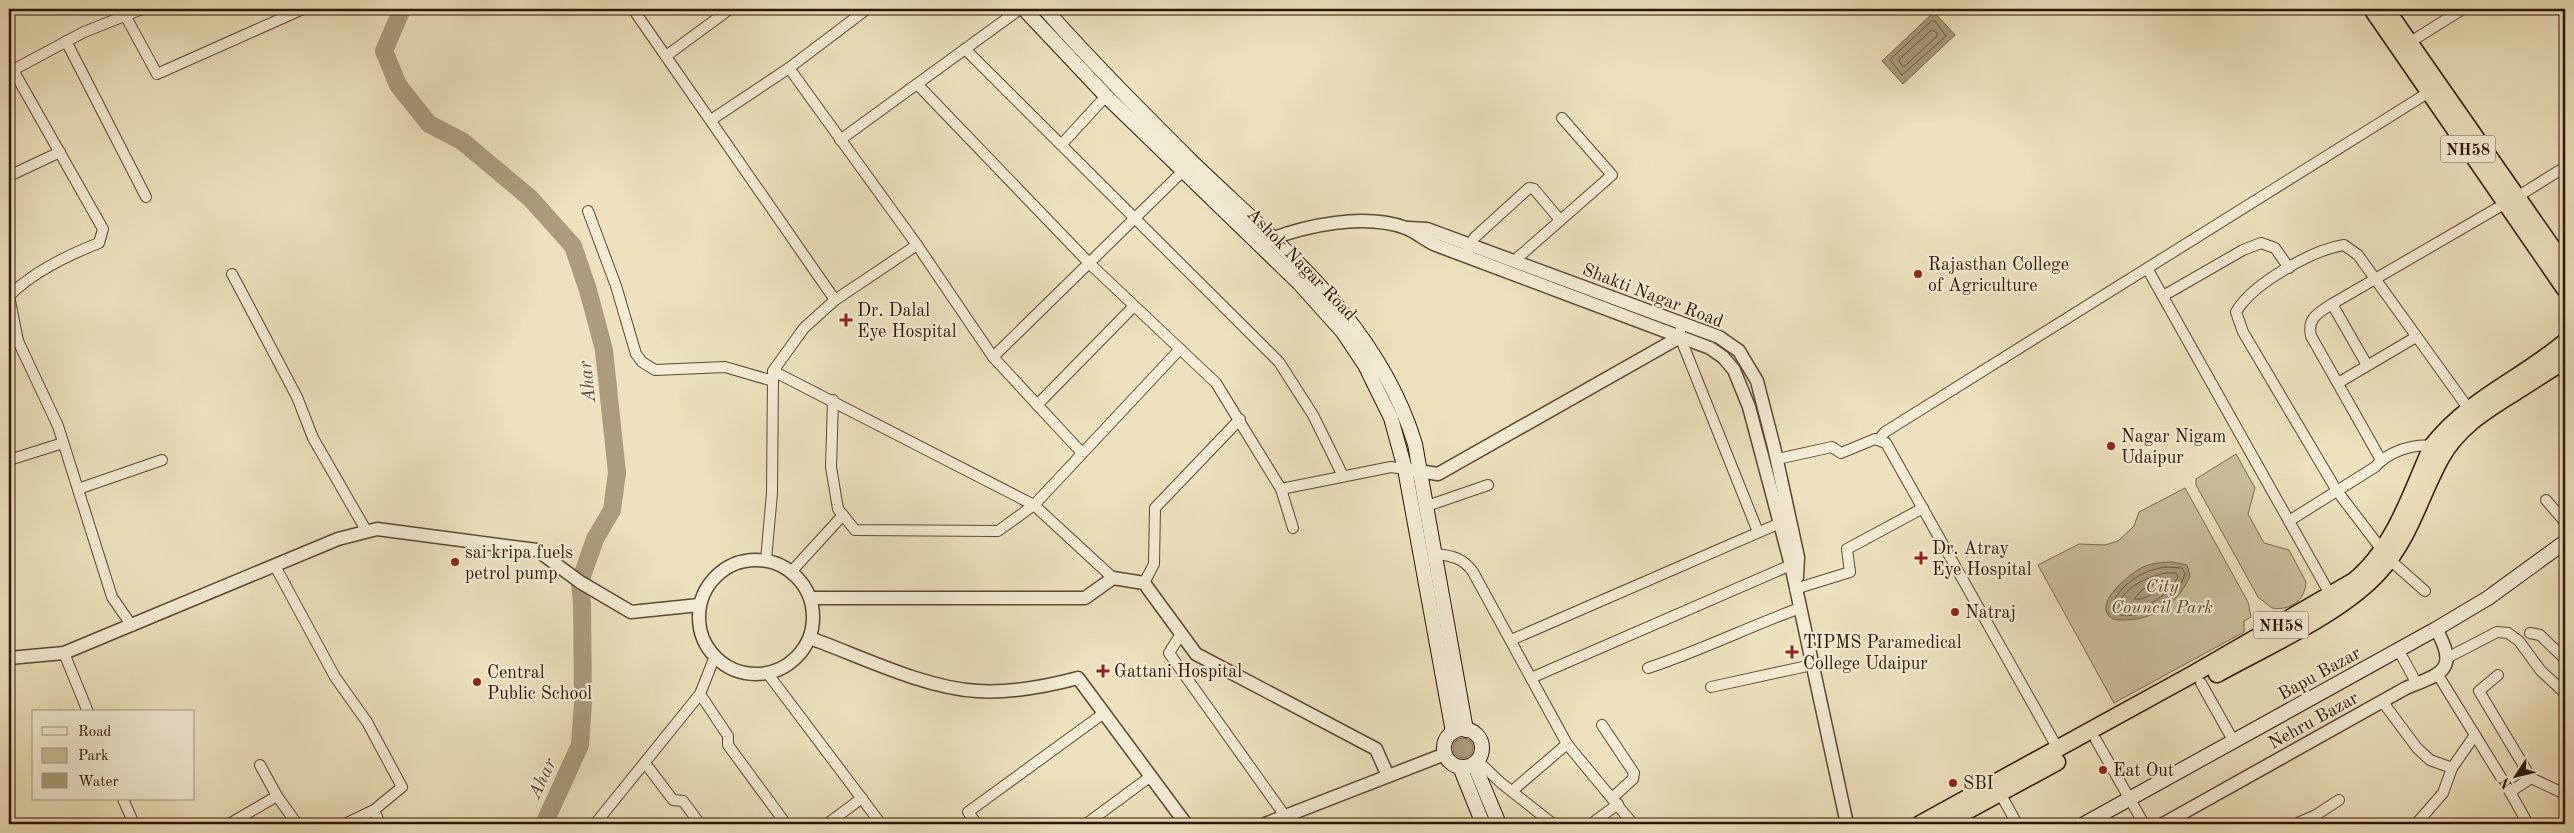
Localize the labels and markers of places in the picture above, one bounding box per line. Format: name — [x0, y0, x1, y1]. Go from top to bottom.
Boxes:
place label: Rajasthan College of Agriculture — [1928, 256, 2069, 295]
marker: Rajasthan College of Agriculture — [1912, 268, 1924, 280]
place label: Dr. Dalal Eye Hospital — [857, 302, 957, 341]
marker: Dr. Dalal Eye Hospital — [839, 313, 853, 327]
place label: Nagar Nigam Udaipur — [2121, 428, 2226, 467]
marker: Nagar Nigam Udaipur — [2105, 440, 2117, 452]
place label: Dr. Atray Eye Hospital — [1932, 540, 2032, 579]
place label: sai kripa fuels petrol pump — [465, 544, 573, 583]
marker: Dr. Atray Eye Hospital — [1914, 551, 1928, 565]
marker: sai kripa fuels petrol pump — [449, 556, 461, 568]
place label: Natraj — [1965, 604, 2016, 622]
marker: Natraj — [1949, 606, 1961, 618]
place label: TIPMS Paramedical College Udaipur — [1803, 634, 1962, 673]
marker: TIPMS Paramedical College Udaipur — [1785, 645, 1799, 659]
place label: Gattani Hospital — [1114, 663, 1242, 681]
place label: Central Public School — [487, 664, 592, 703]
marker: Gattani Hospital — [1096, 664, 1110, 678]
marker: Central Public School — [471, 676, 483, 688]
place label: Eat Out — [2113, 762, 2174, 780]
marker: Eat Out — [2097, 764, 2109, 776]
place label: SBI — [1963, 775, 1994, 793]
marker: SBI — [1947, 777, 1959, 789]

